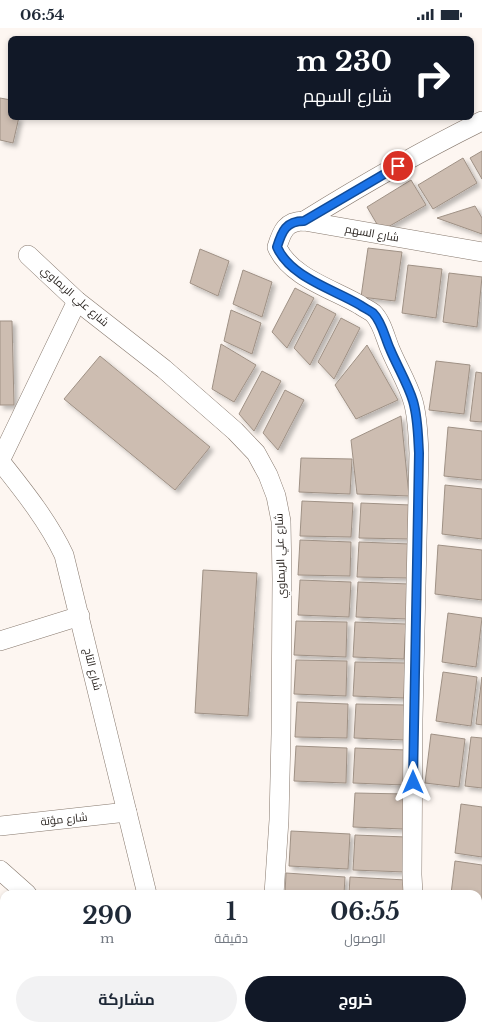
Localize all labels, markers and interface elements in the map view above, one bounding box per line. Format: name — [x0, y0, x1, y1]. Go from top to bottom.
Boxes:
text: 06:54 — [20, 5, 65, 24]
text: 230 m — [296, 44, 392, 79]
icon: right — [406, 52, 458, 104]
text: شارع السهم — [303, 85, 392, 107]
pin — [381, 149, 415, 183]
icon: arrive — [387, 155, 409, 177]
street label: شارع السهم — [344, 221, 400, 246]
street label: شارع علي الريماوي — [37, 263, 112, 331]
street label: شارع علي الريماوي — [272, 513, 290, 599]
street label: شارع التاج — [80, 646, 105, 692]
position arrow — [392, 761, 434, 803]
street label: شارع مؤتة — [40, 810, 88, 829]
text: 1 — [226, 897, 236, 926]
text: 06:55 — [330, 897, 400, 926]
text: 290 — [82, 901, 132, 930]
text: m — [100, 930, 114, 947]
text: دقيقة — [214, 930, 248, 947]
text: الوصول — [344, 930, 386, 947]
button: مشاركة — [16, 976, 237, 1022]
button: خروج — [245, 976, 466, 1022]

